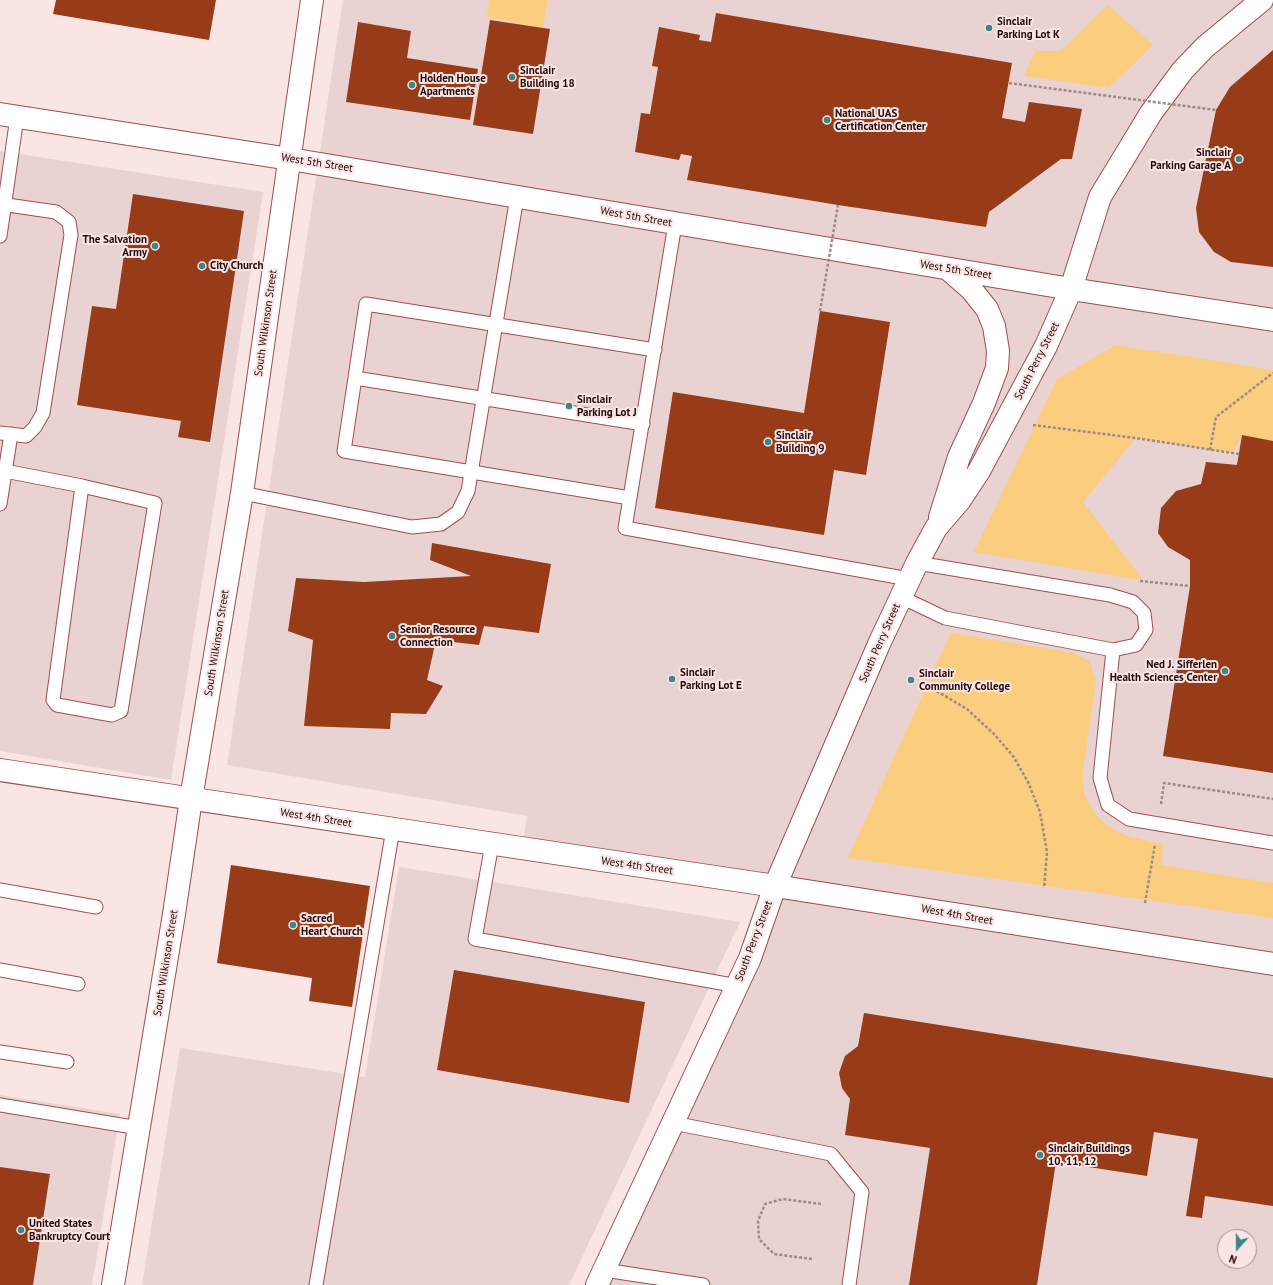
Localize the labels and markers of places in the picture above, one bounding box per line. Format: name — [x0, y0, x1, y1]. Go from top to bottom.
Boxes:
place label: Sinclair Parking Lot K — [997, 15, 1060, 41]
marker: Sinclair Parking Lot K — [984, 23, 994, 33]
place label: Sinclair Building 18 — [520, 64, 575, 90]
place label: Holden House Apartments — [420, 72, 486, 98]
marker: Sinclair Building 18 — [507, 72, 517, 82]
marker: Holden House Apartments — [407, 80, 417, 90]
place label: National UAS Certification Center — [835, 107, 926, 133]
marker: National UAS Certification Center — [822, 115, 832, 125]
place label: Sinclair Parking Garage A — [1150, 146, 1231, 172]
marker: Sinclair Parking Garage A — [1234, 154, 1244, 164]
place label: The Salvation Army — [82, 233, 147, 259]
marker: The Salvation Army — [150, 241, 160, 251]
place label: City Church — [210, 259, 263, 273]
marker: City Church — [197, 261, 207, 271]
place label: Sinclair Parking Lot J — [577, 393, 637, 419]
marker: Sinclair Parking Lot J — [564, 401, 574, 411]
place label: Sinclair Building 9 — [776, 429, 824, 455]
marker: Sinclair Building 9 — [763, 437, 773, 447]
place label: Senior Resource Connection — [400, 623, 475, 649]
marker: Senior Resource Connection — [387, 631, 397, 641]
place label: Ned J. Sifferlen Health Sciences Center — [1110, 658, 1217, 684]
place label: Sinclair Parking Lot E — [680, 666, 742, 692]
marker: Ned J. Sifferlen Health Sciences Center — [1220, 666, 1230, 676]
place label: Sinclair Community College — [919, 667, 1010, 693]
marker: Sinclair Parking Lot E — [667, 674, 677, 684]
marker: Sinclair Community College — [906, 675, 916, 685]
place label: Sacred Heart Church — [301, 912, 363, 938]
marker: Sacred Heart Church — [288, 920, 298, 930]
place label: Sinclair Buildings 10, 11, 12 — [1048, 1142, 1130, 1168]
marker: Sinclair Buildings 10, 11, 12 — [1035, 1150, 1045, 1160]
place label: United States Bankruptcy Court — [29, 1217, 110, 1243]
marker: United States Bankruptcy Court — [16, 1225, 26, 1235]

